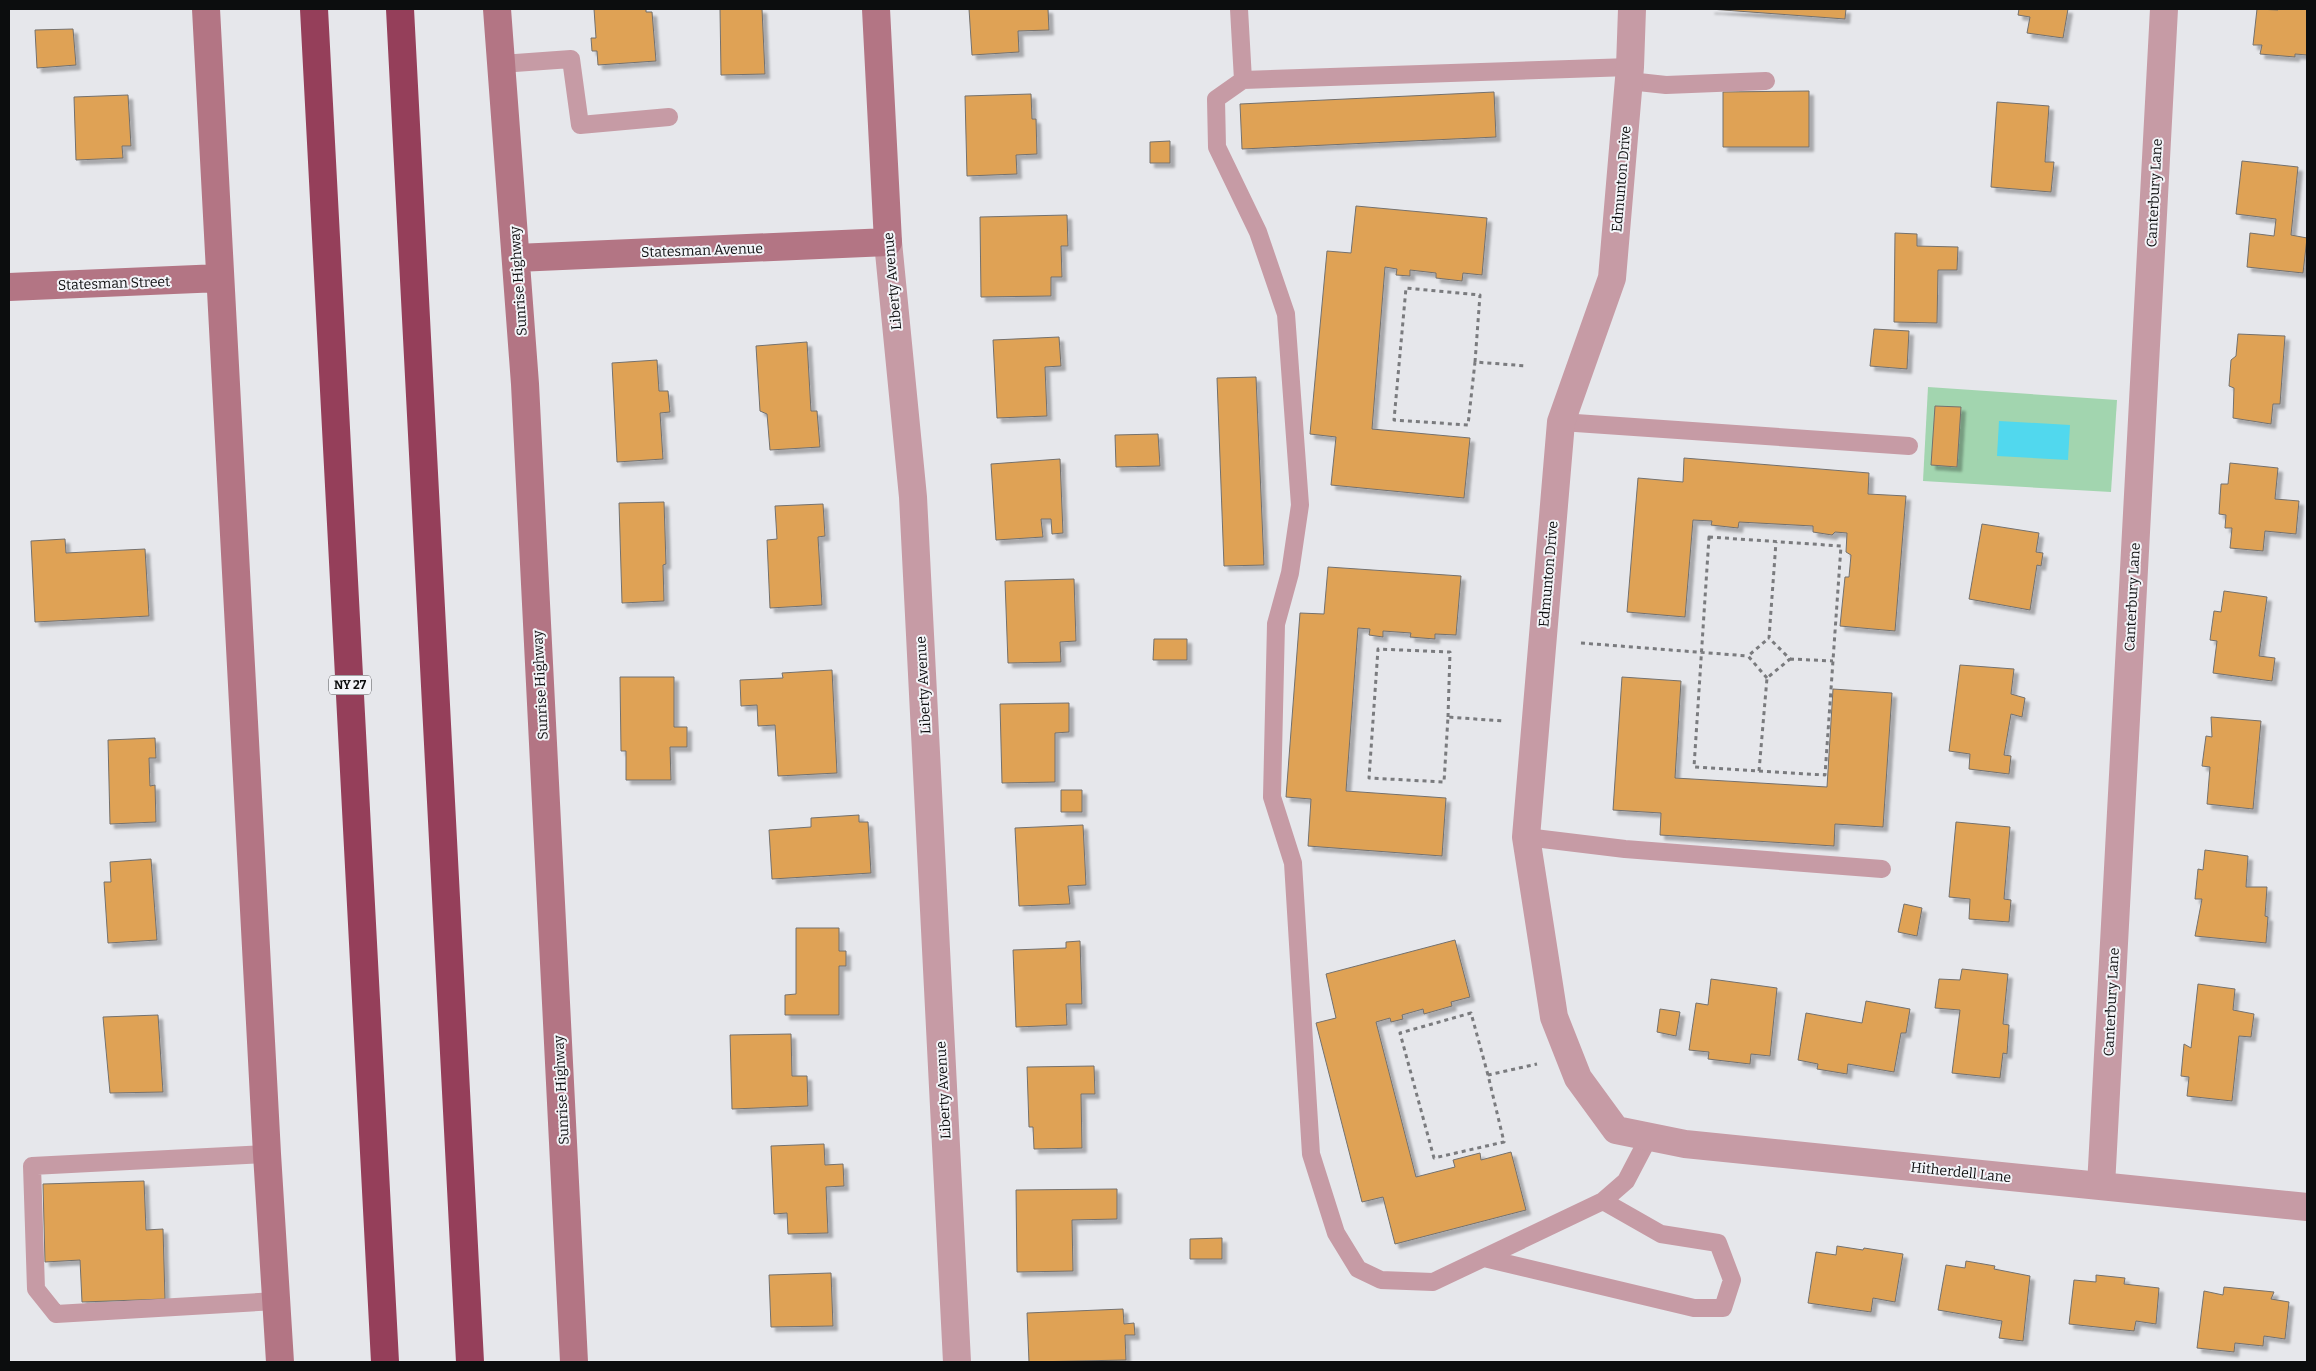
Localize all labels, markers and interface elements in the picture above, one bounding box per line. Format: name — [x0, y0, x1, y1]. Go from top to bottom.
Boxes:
street label: Edmunton Drive — [1608, 125, 1635, 233]
street label: Canterbury Lane — [2143, 138, 2166, 248]
street label: Sunrise Highway — [506, 225, 531, 336]
street label: Liberty Avenue — [880, 231, 905, 331]
street label: Statesman Avenue — [641, 240, 763, 261]
street label: Statesman Street — [58, 273, 170, 294]
street label: Edmunton Drive — [1535, 520, 1562, 628]
street label: Canterbury Lane — [2121, 542, 2144, 652]
street label: Sunrise Highway — [529, 629, 552, 740]
street label: Liberty Avenue — [912, 636, 935, 734]
road number: NY 27 — [329, 676, 371, 694]
street label: Canterbury Lane — [2100, 947, 2123, 1057]
street label: Sunrise Highway — [550, 1034, 573, 1145]
street label: Liberty Avenue — [932, 1041, 955, 1139]
street label: Hitherdell Lane — [1910, 1159, 2012, 1186]

